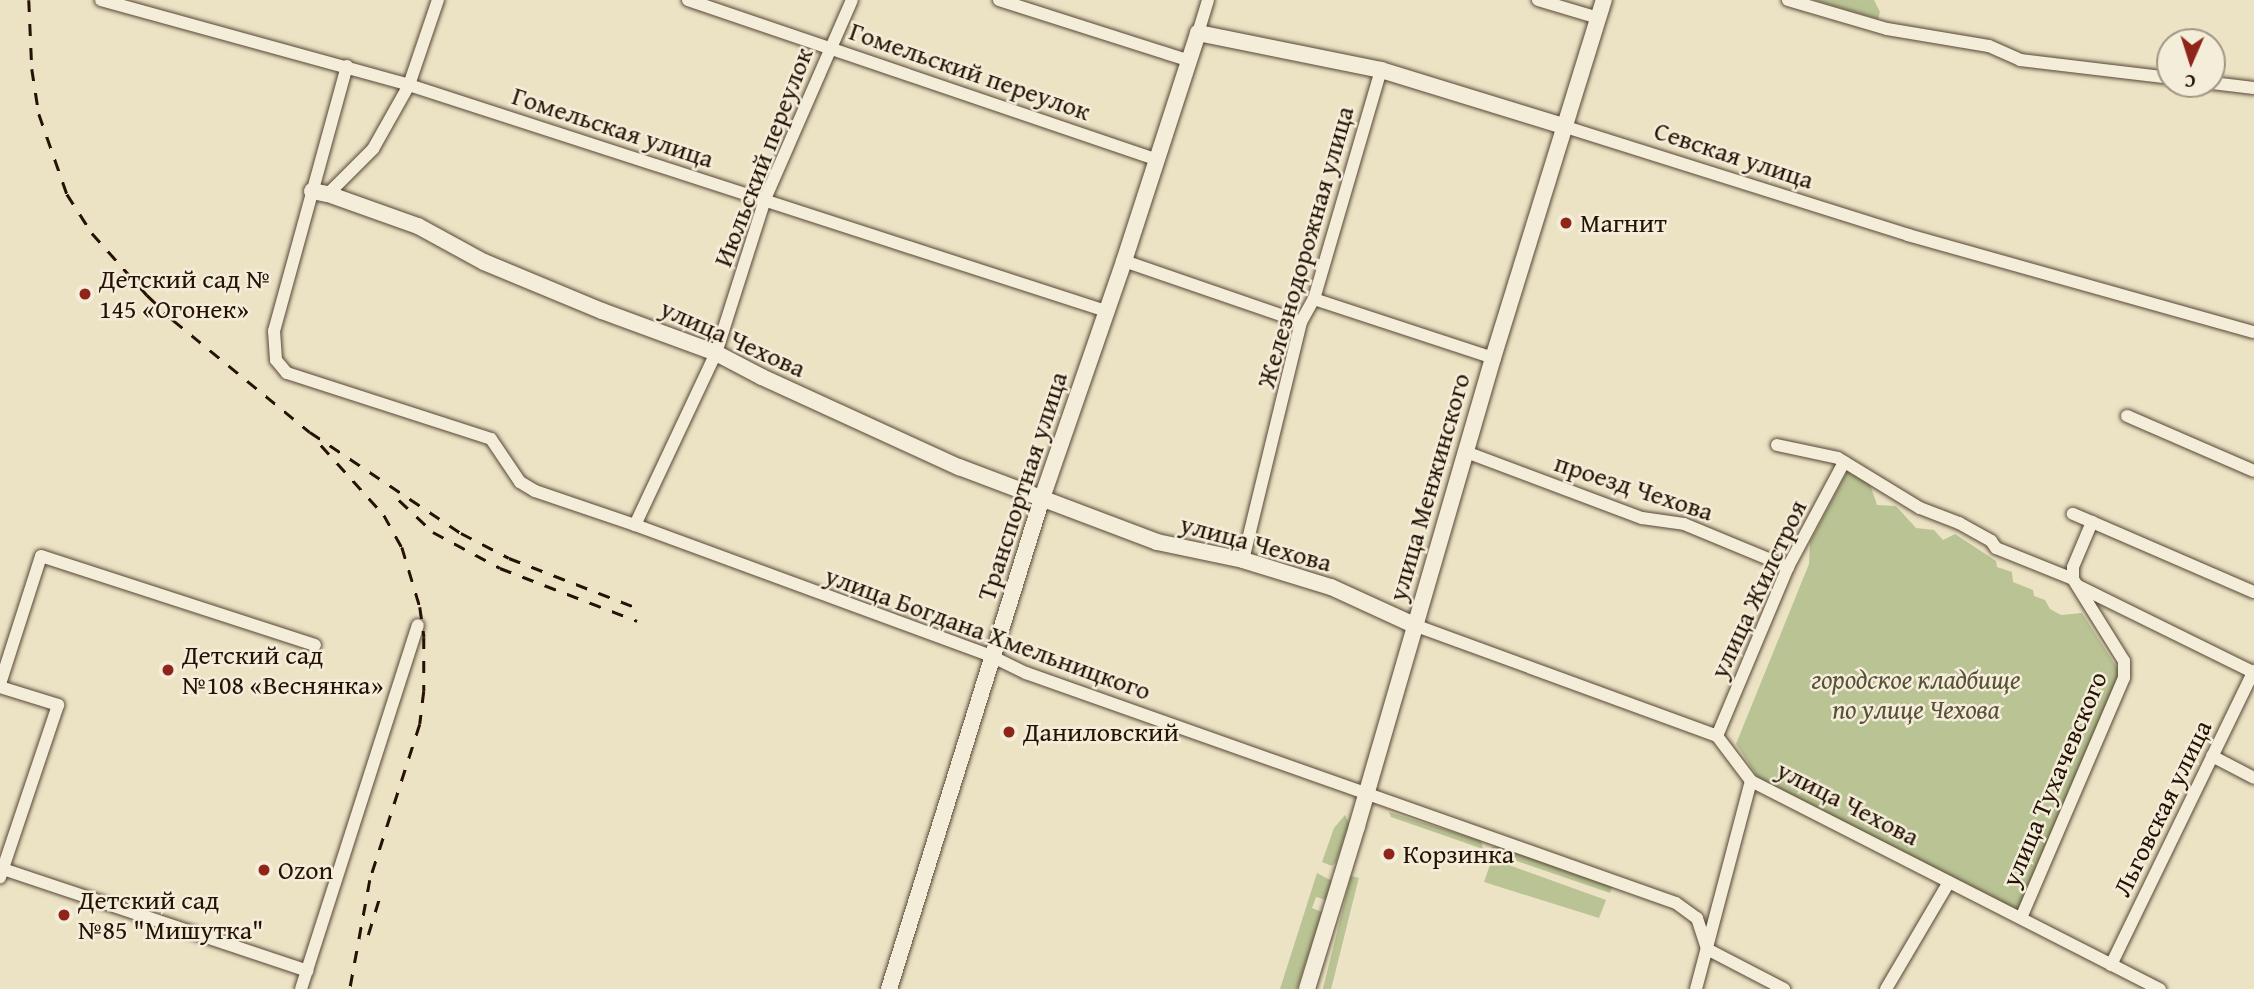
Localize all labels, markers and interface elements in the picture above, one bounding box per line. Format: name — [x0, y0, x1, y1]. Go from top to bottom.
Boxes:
street label: Гомельский переулок — [846, 15, 1094, 127]
north arrow — [2156, 28, 2226, 98]
street label: Июльский переулок — [707, 43, 819, 271]
text: С — [2184, 68, 2196, 96]
street label: Гомельская улица — [508, 80, 718, 174]
street label: Железнодорожная улица — [1250, 103, 1360, 391]
street label: Севская улица — [1650, 115, 1818, 195]
place label: Магнит — [1580, 207, 1667, 239]
marker: Магнит — [1558, 215, 1574, 231]
place label: Детский сад № 145 «Огонек» — [99, 263, 270, 324]
marker: Детский сад № 145 «Огонек» — [77, 286, 93, 302]
street label: улица Чехова — [656, 292, 810, 384]
street label: Транспортная улица — [970, 368, 1074, 604]
street label: улица Менжинского — [1381, 369, 1477, 605]
street label: проезд Чехова — [1551, 447, 1717, 527]
street label: улица Жилстроя — [1703, 495, 1813, 683]
street label: улица Чехова — [1177, 508, 1335, 578]
street label: улица Богдана Хмельницкого — [821, 559, 1155, 707]
place label: Детский сад №108 «Веснянка» — [182, 639, 383, 700]
marker: Детский сад №108 «Веснянка» — [160, 662, 176, 678]
park label: городское кладбище по улице Чехова — [1811, 663, 2021, 724]
street label: улица Тухачевского — [1995, 667, 2113, 891]
street label: Льговская улица — [2106, 715, 2218, 901]
place label: Даниловский — [1023, 716, 1179, 748]
marker: Даниловский — [1001, 724, 1017, 740]
street label: улица Чехова — [1772, 754, 1924, 852]
place label: Корзинка — [1403, 838, 1514, 870]
marker: Корзинка — [1381, 846, 1397, 862]
place label: Ozon — [278, 854, 333, 886]
marker: Ozon — [256, 862, 272, 878]
place label: Детский сад №85 "Мишутка" — [78, 884, 264, 946]
marker: Детский сад №85 "Мишутка" — [56, 907, 72, 923]

